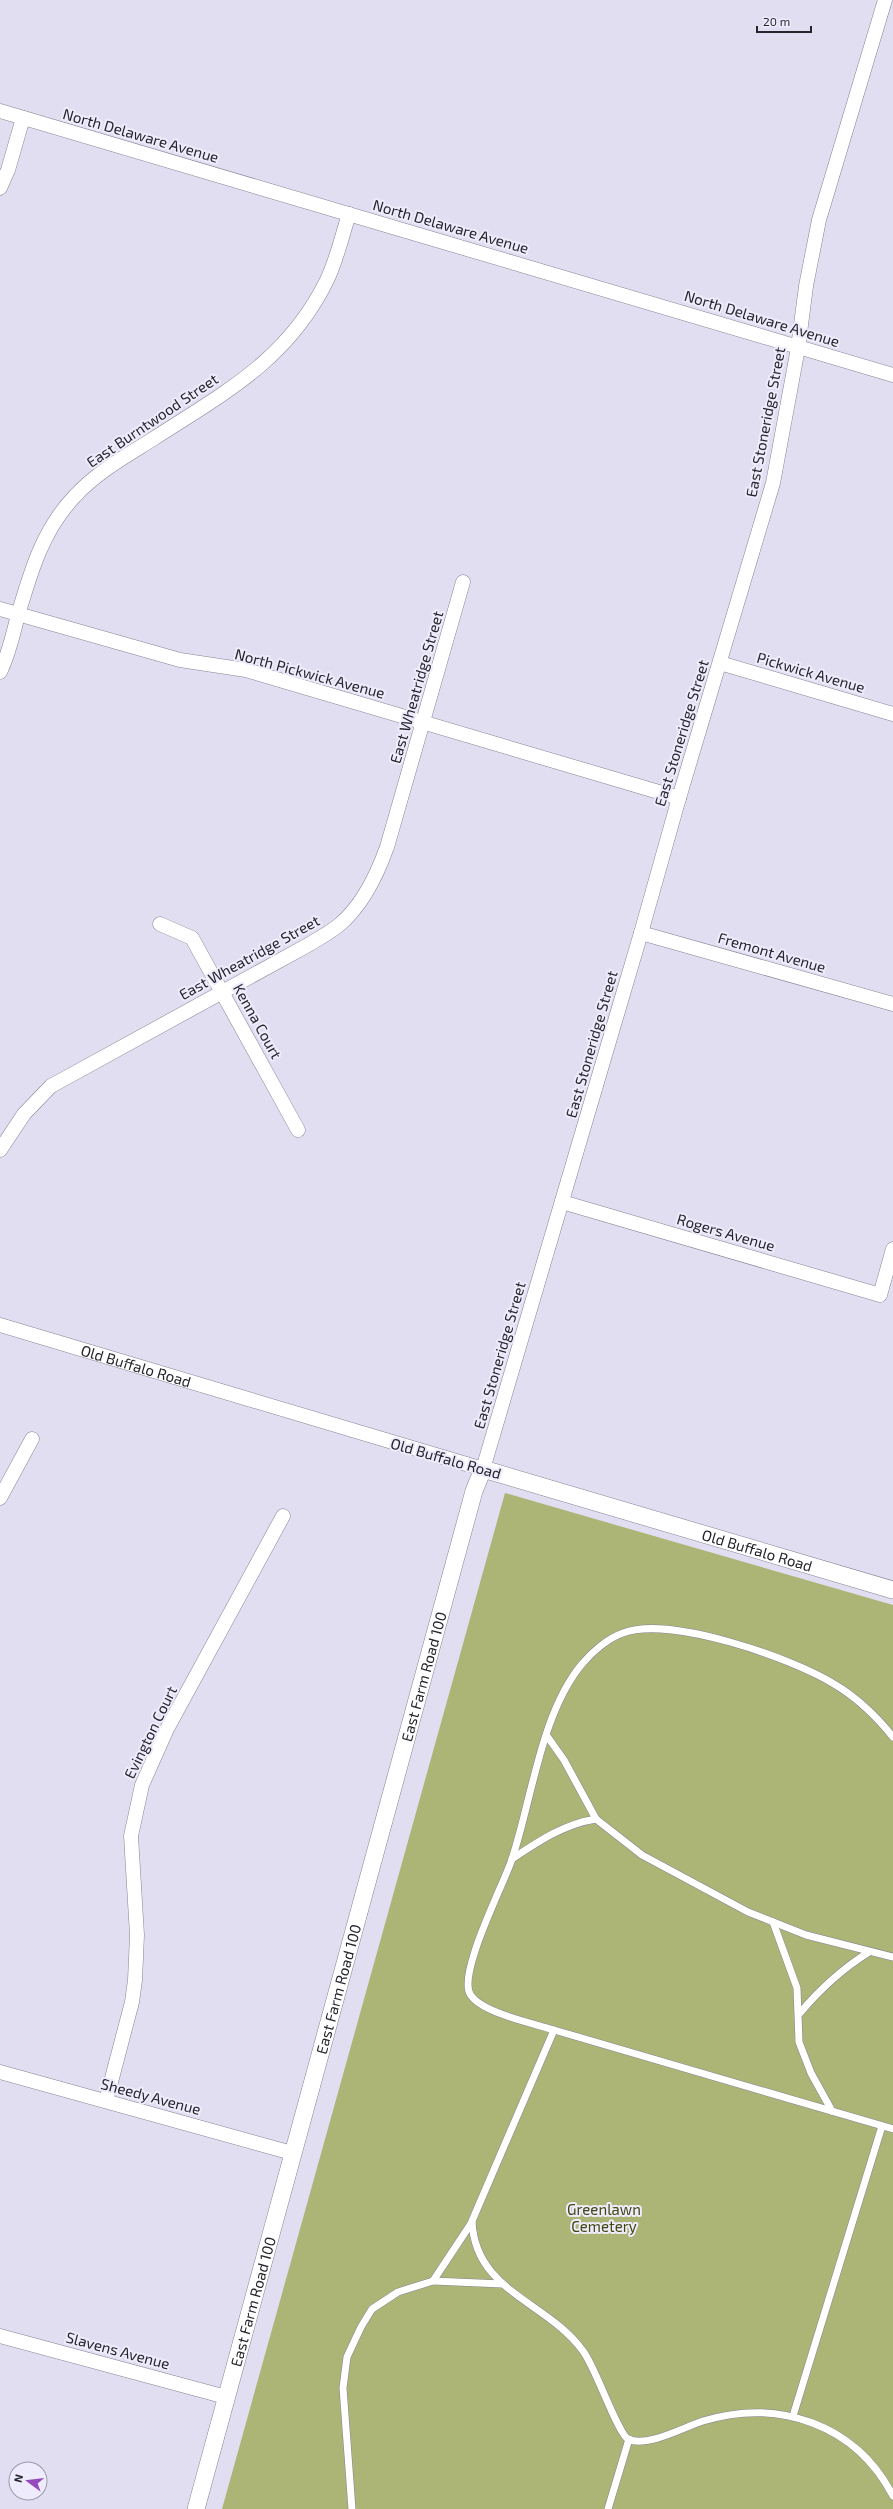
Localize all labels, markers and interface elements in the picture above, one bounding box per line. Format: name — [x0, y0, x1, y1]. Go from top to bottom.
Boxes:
scale bar — [757, 8, 811, 34]
text: 20 m — [763, 14, 790, 28]
street label: North Delaware Avenue — [61, 104, 221, 166]
street label: North Delaware Avenue — [371, 195, 531, 257]
street label: North Delaware Avenue — [682, 286, 842, 350]
street label: East Stoneridge Street — [742, 345, 788, 499]
street label: East Burntwood Street — [83, 369, 221, 471]
street label: East Wheatridge Street — [386, 608, 446, 765]
street label: North Pickwick Avenue — [233, 644, 387, 702]
street label: Pickwick Avenue — [755, 648, 867, 696]
street label: East Stoneridge Street — [650, 657, 712, 808]
street label: East Wheatridge Street — [176, 911, 323, 1003]
street label: Fremont Avenue — [716, 928, 828, 976]
street label: East Stoneridge Street — [561, 968, 621, 1120]
street label: Kenna Court — [230, 980, 286, 1062]
street label: Rogers Avenue — [675, 1209, 777, 1255]
street label: East Stoneridge Street — [469, 1279, 529, 1431]
street label: Old Buffalo Road — [79, 1341, 193, 1391]
street label: Old Buffalo Road — [389, 1434, 503, 1482]
street label: Old Buffalo Road — [700, 1525, 815, 1575]
street label: East Farm Road 100 — [397, 1610, 450, 1743]
street label: Evington Court — [120, 1683, 180, 1781]
street label: East Farm Road 100 — [312, 1922, 364, 2056]
street label: Sheedy Avenue — [99, 2074, 203, 2118]
park label: Greenlawn Cemetery — [567, 2200, 641, 2235]
street label: East Farm Road 100 — [226, 2235, 279, 2369]
street label: Slavens Avenue — [64, 2328, 172, 2372]
north arrow — [8, 2461, 48, 2501]
text: N — [11, 2473, 25, 2484]

